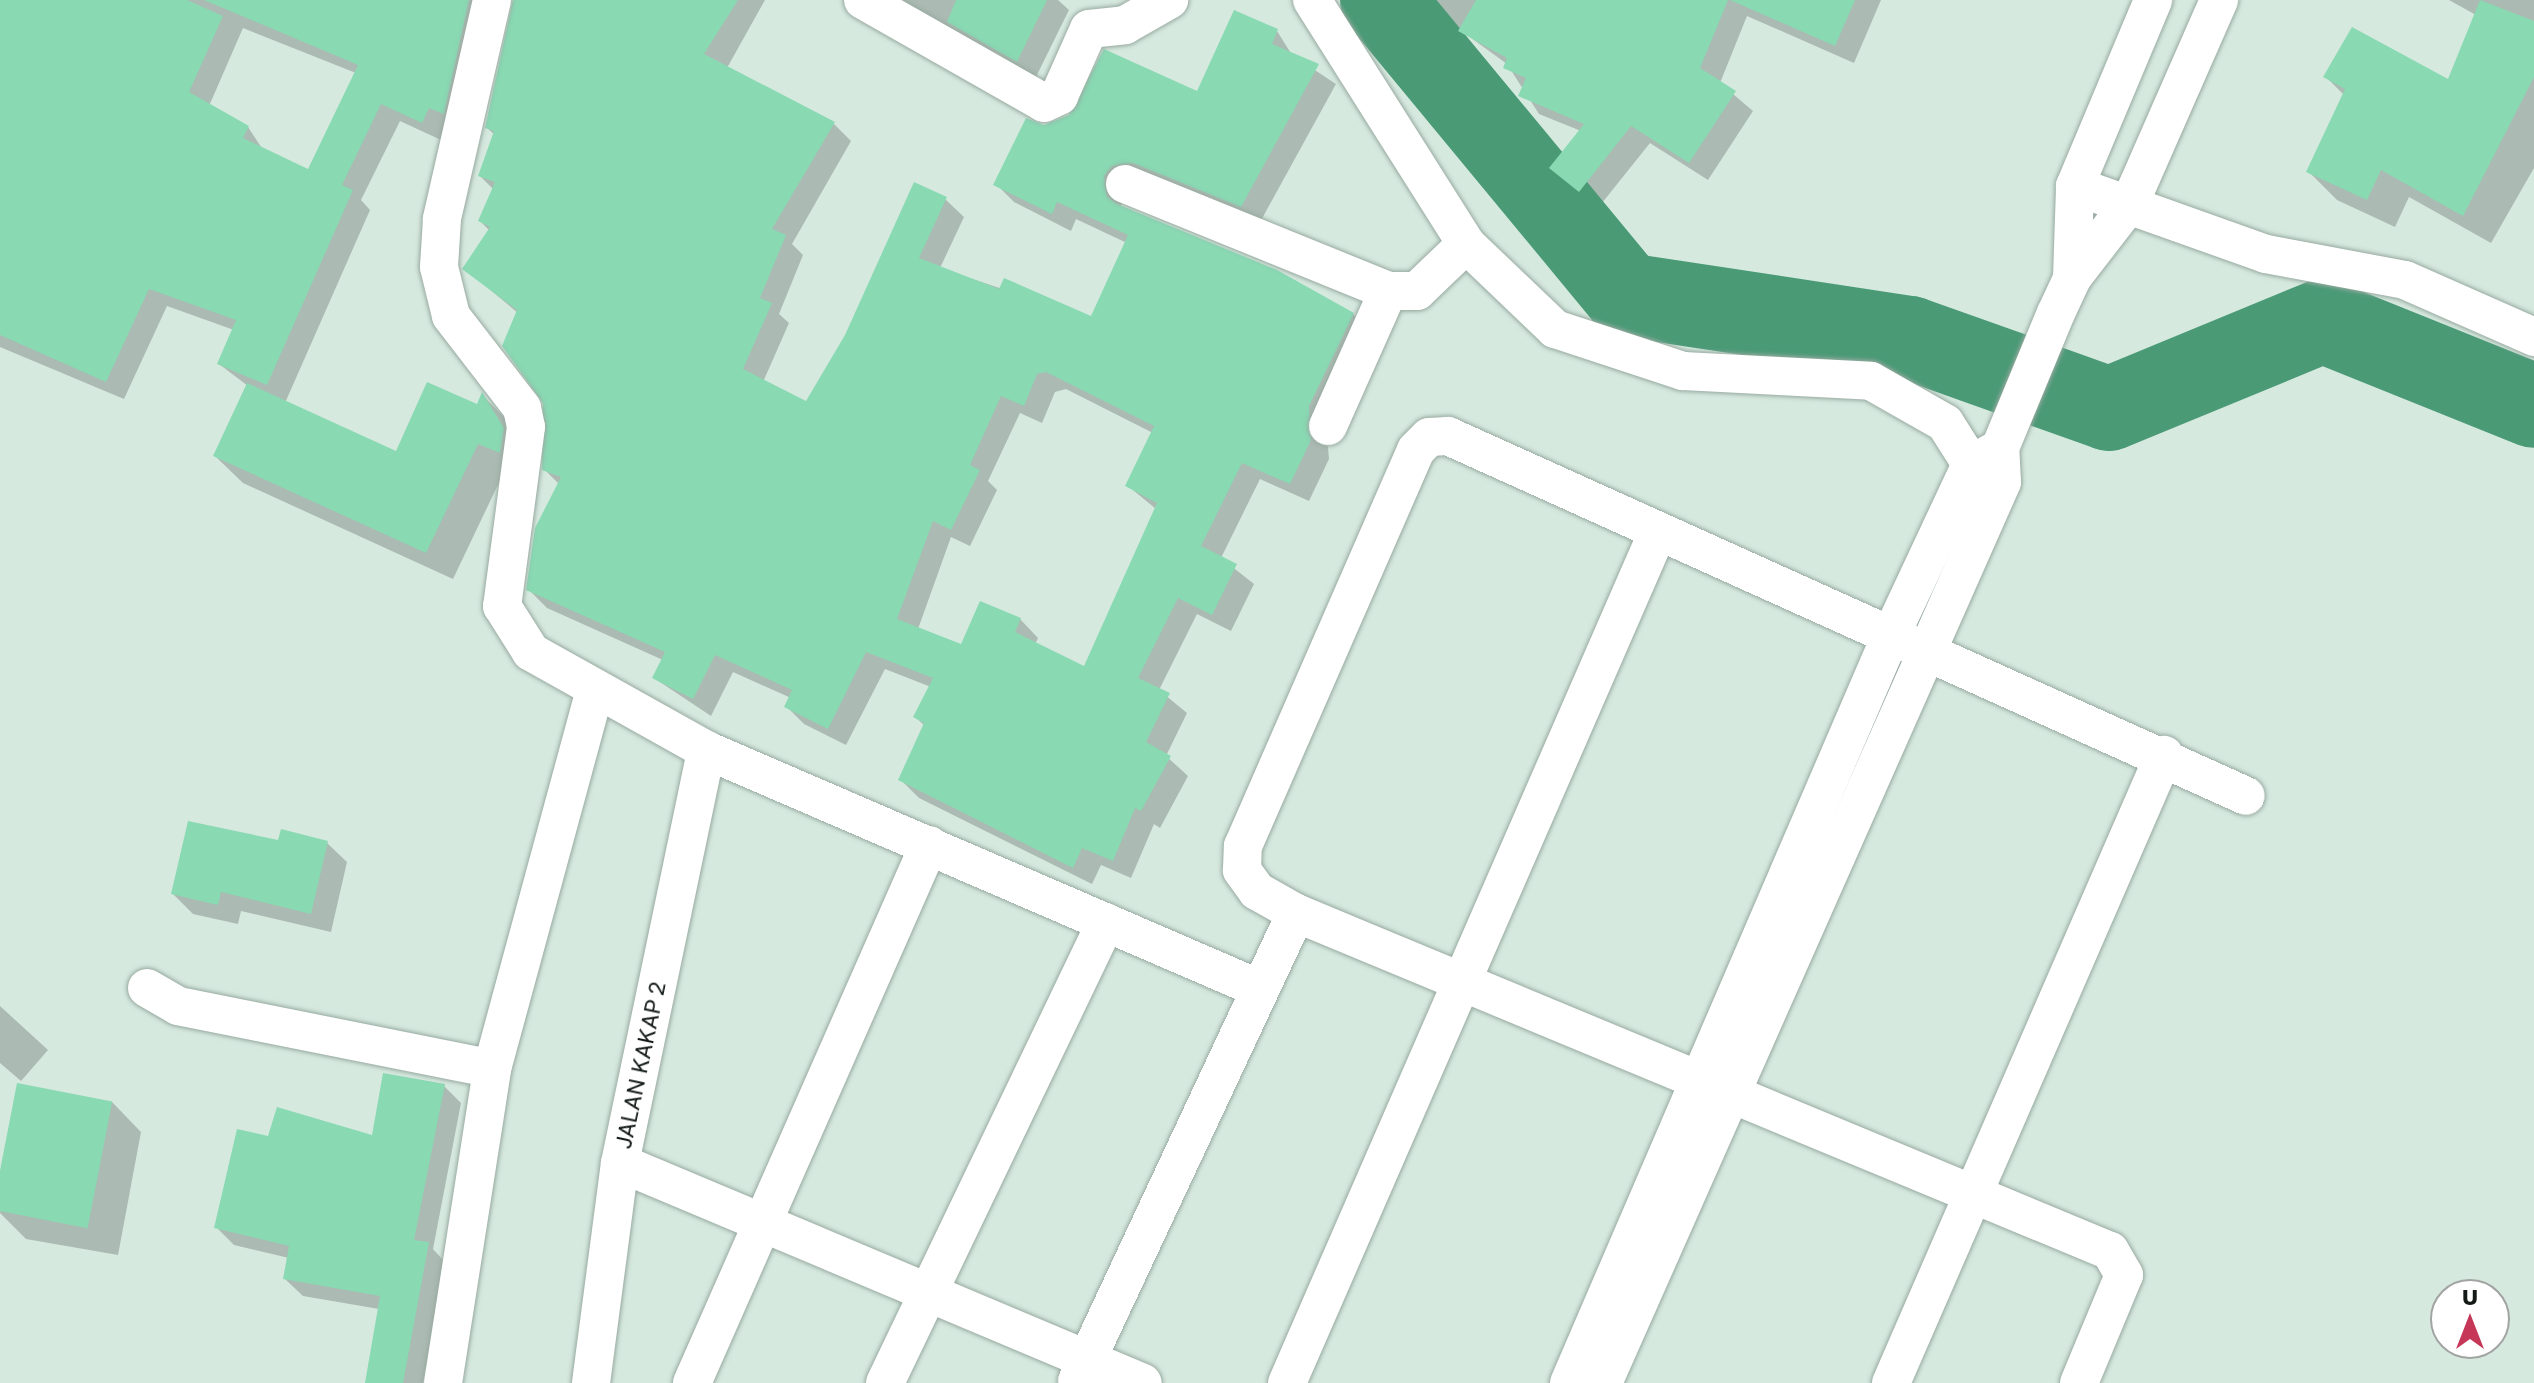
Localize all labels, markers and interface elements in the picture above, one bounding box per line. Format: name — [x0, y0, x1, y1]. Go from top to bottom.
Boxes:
street label: JALAN KAKAP 2 — [609, 979, 671, 1151]
north arrow — [2430, 1279, 2510, 1359]
text: U — [2462, 1283, 2478, 1310]

